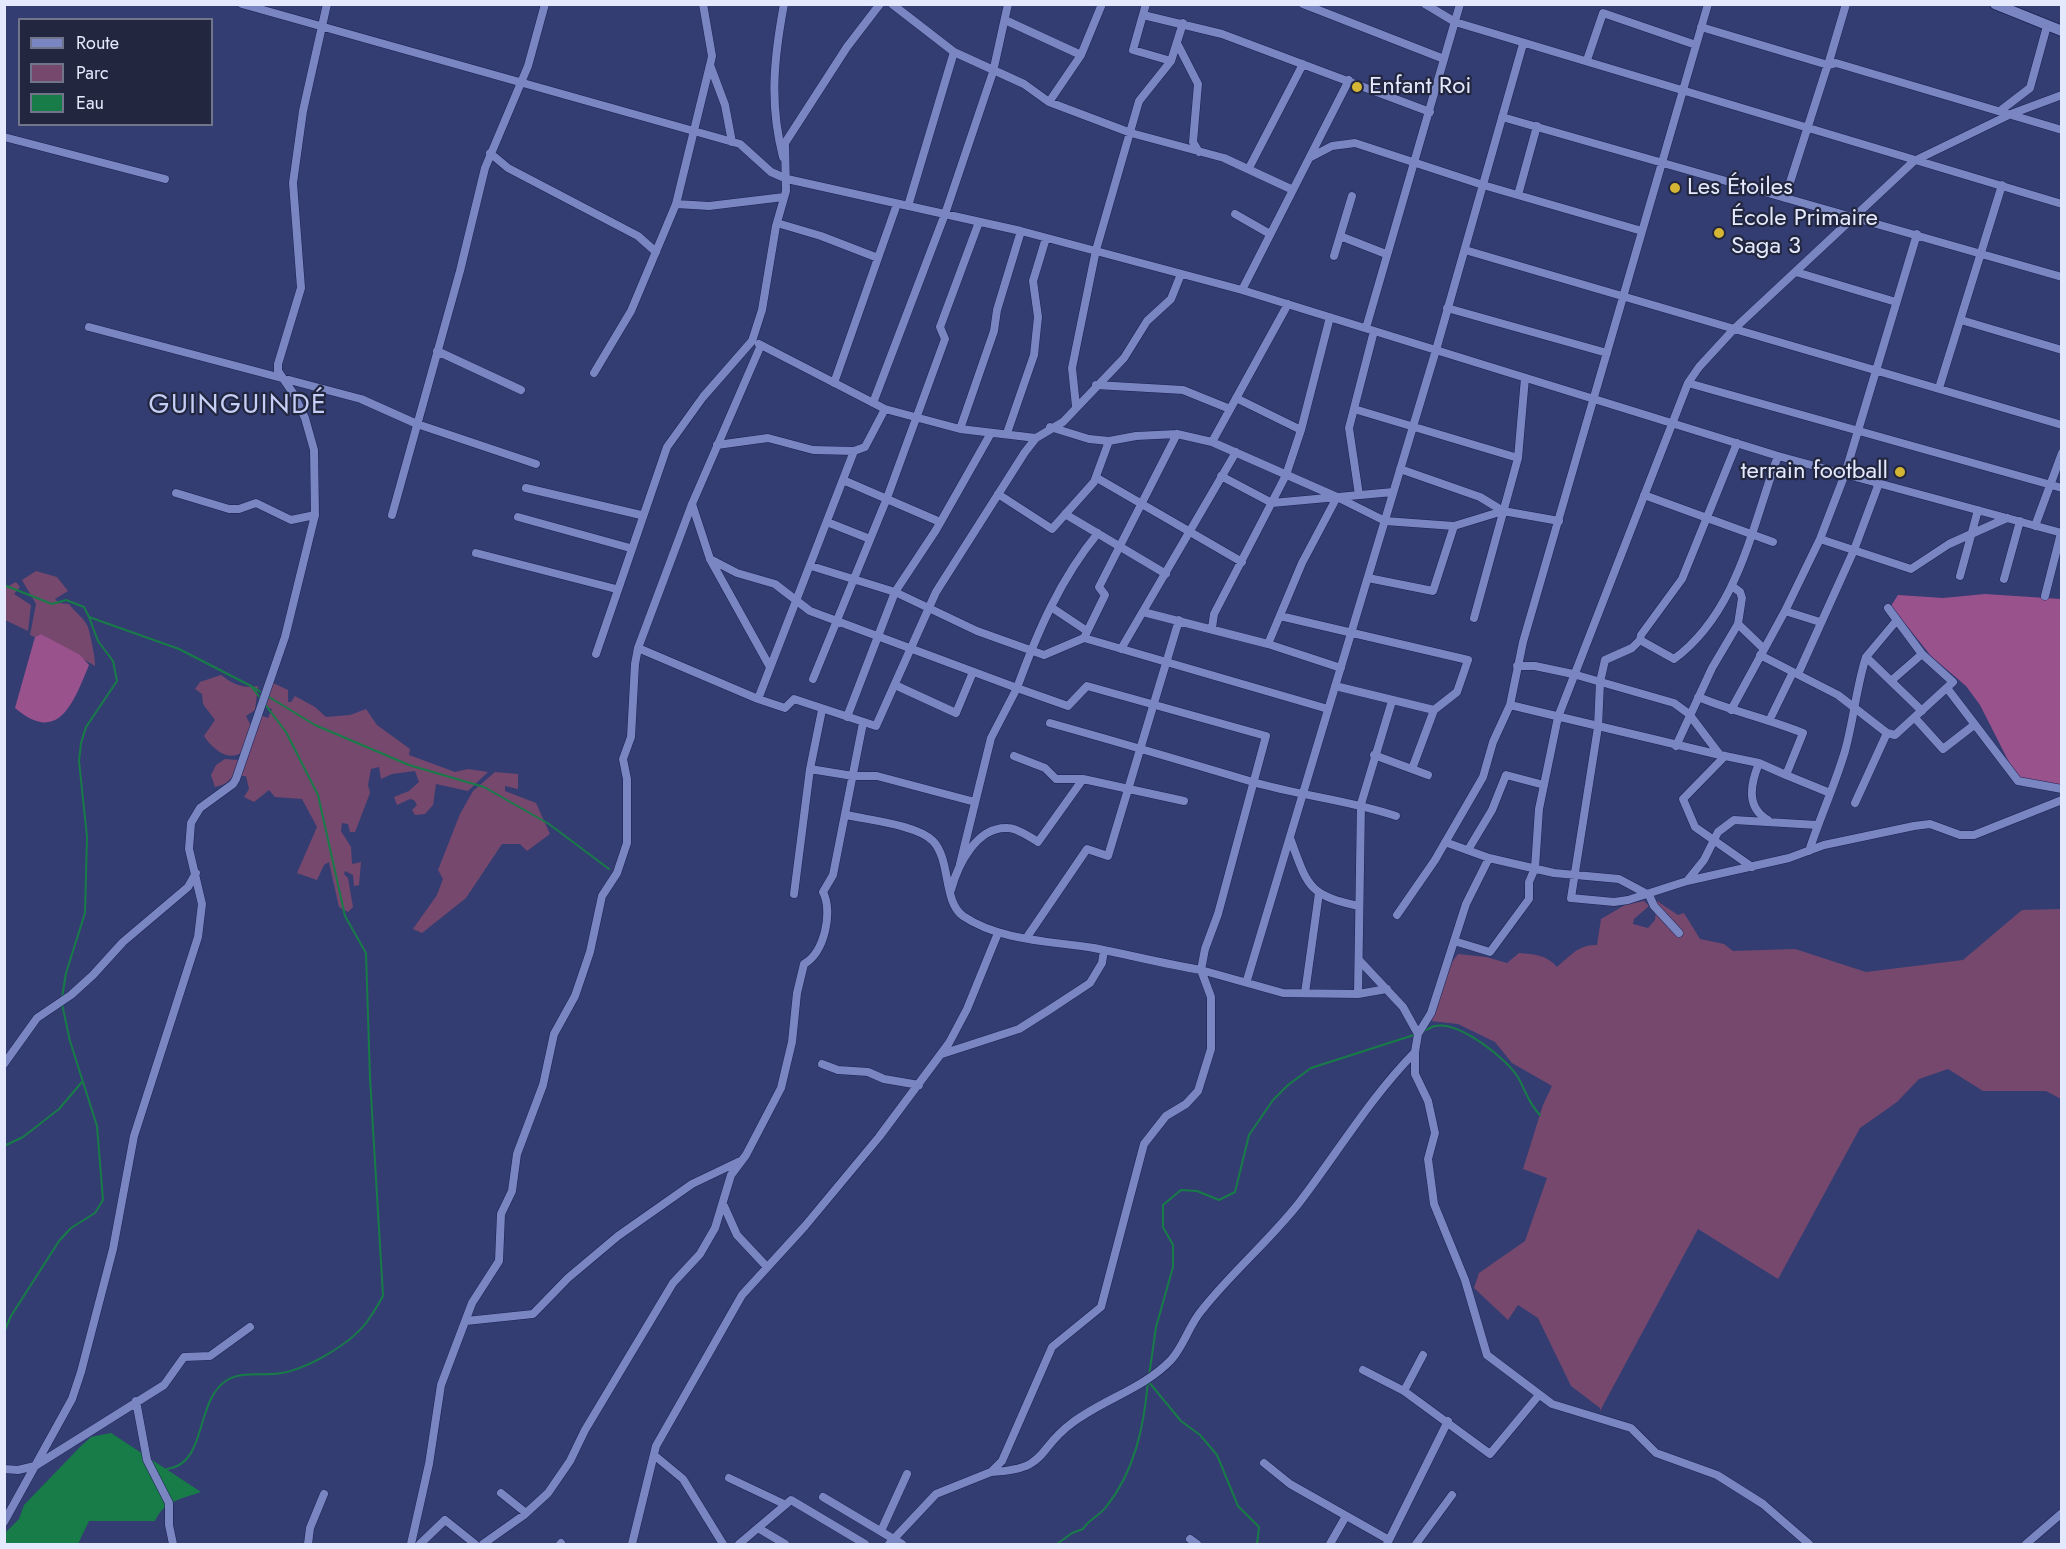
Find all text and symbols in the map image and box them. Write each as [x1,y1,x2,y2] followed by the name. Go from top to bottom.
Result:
[18,18,213,126] legend
[76,30,119,56] text: Route
[76,60,109,86] text: Parc
[1369,73,1472,101] place label: Enfant Roi
[1350,80,1364,94] marker: Enfant Roi
[76,90,104,116] text: Eau
[1687,174,1793,202] place label: Les Étoiles
[1668,181,1682,195] marker: Les Étoiles
[1731,205,1878,261] place label: École Primaire Saga 3
[1712,226,1726,240] marker: École Primaire Saga 3
[149,390,327,422] district label: GUINGUINDÉ
[1741,458,1888,486] place label: terrain football
[1893,465,1907,479] marker: terrain football

